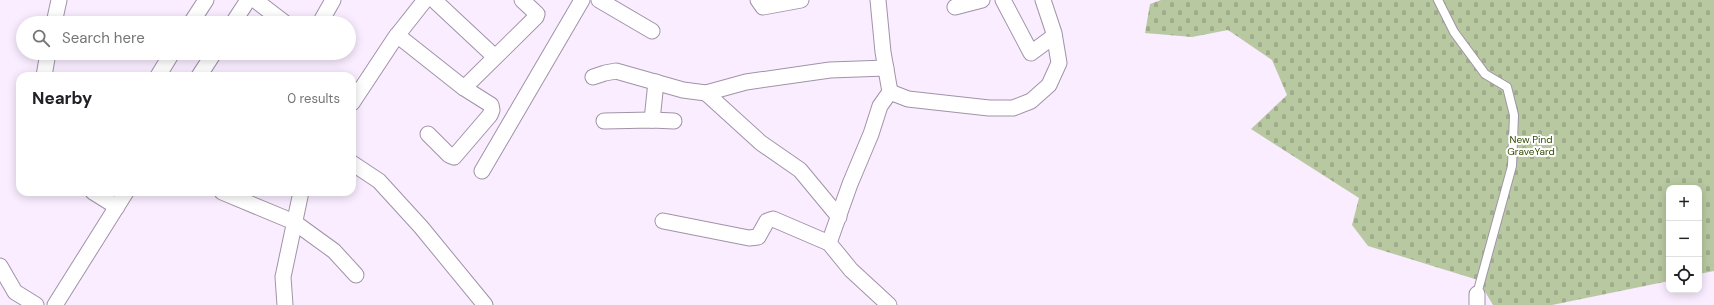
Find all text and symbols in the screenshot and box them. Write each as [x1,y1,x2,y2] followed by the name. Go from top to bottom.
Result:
[16,16,356,60] search box
[30,27,52,49] icon: search
[62,28,145,48] text: Search here
[32,87,92,109] text: Nearby
[287,90,340,107] text: 0 results
[1507,133,1555,158] park label: New Pind GraveYard
[1666,185,1702,293] map controls
[1666,185,1702,221] button: +
[1666,221,1702,257] button: −
[1666,257,1702,293] button: locate

